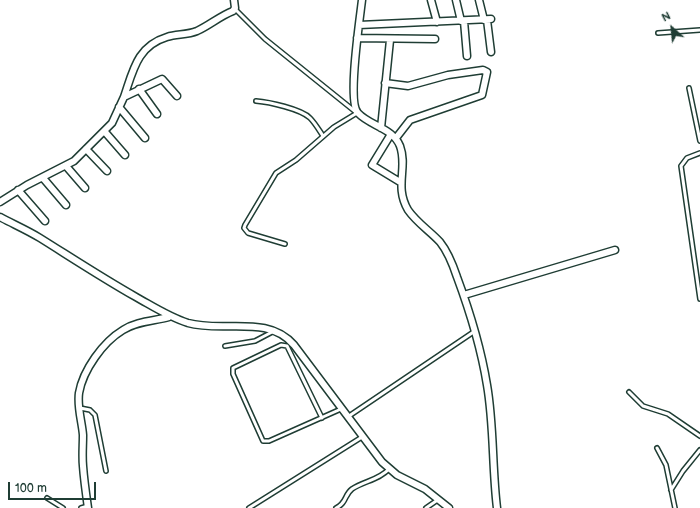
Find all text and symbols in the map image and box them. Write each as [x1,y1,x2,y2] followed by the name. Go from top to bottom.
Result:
[652,8,692,48] north arrow
[660,9,673,25] text: N
[10,474,98,500] scale bar
[15,481,47,496] text: 100 m

